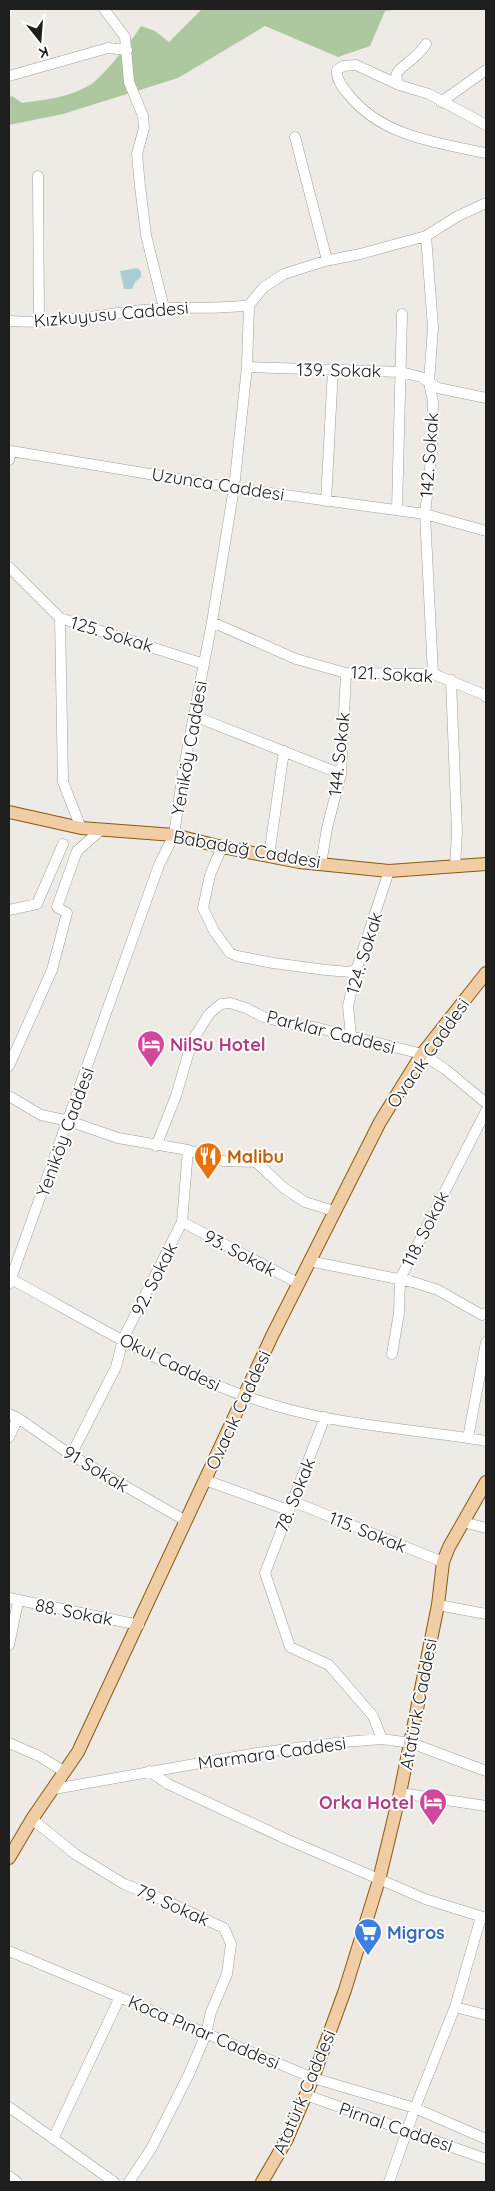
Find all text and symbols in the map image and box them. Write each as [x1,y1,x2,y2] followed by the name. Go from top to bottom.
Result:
[15,15,65,65] north arrow
[37,42,51,62] text: K
[33,296,189,332] street label: Kızkuyusu Caddesi
[296,358,382,382] street label: 139. Sokak
[415,412,443,498] street label: 142. Sokak
[150,462,286,506] street label: Uzunca Caddesi
[68,611,156,657] street label: 125. Sokak
[350,660,434,688] street label: 121. Sokak
[166,679,212,817] street label: Yeniköy Caddesi
[323,711,355,797] street label: 144. Sokak
[171,825,323,873] street label: Babadağ Caddesi
[341,909,387,997] street label: 124. Sokak
[382,994,474,1112] street label: Ovacık Caddesi
[264,1005,398,1059] street label: Parklar Caddesi
[136,1029,166,1068] hotel icon: NilSu Hotel
[170,1033,266,1056] place label: NilSu Hotel
[31,1064,99,1200] street label: Yeniköy Caddesi
[193,1141,223,1180] restaurant icon: Malibu
[227,1145,284,1168] place label: Malibu
[396,1187,454,1271] street label: 118. Sokak
[200,1224,280,1282] street label: 93. Sokak
[126,1238,182,1320] street label: 92. Sokak
[116,1328,224,1396] street label: Okul Caddesi
[200,1347,276,1473] street label: Ovacık Caddesi
[59,1440,133,1498] street label: 91 Sokak
[270,1454,320,1536] street label: 78. Sokak
[326,1506,410,1558] street label: 115. Sokak
[33,1593,115,1631] street label: 88. Sokak
[394,1636,442,1772] street label: Atatürk Caddesi
[196,1731,348,1775] street label: Marmara Caddesi
[418,1787,448,1826] hotel icon: Orka Hotel
[319,1791,414,1814] place label: Orka Hotel
[133,1879,213,1931] street label: 79. Sokak
[353,1917,383,1956] supermarket icon: Migros
[387,1921,445,1944] place label: Migros
[125,1990,283,2074] street label: Koca Pınar Caddesi
[267,2026,341,2158] street label: Atatürk Caddesi
[336,2097,456,2157] street label: Pirnal Caddesi

